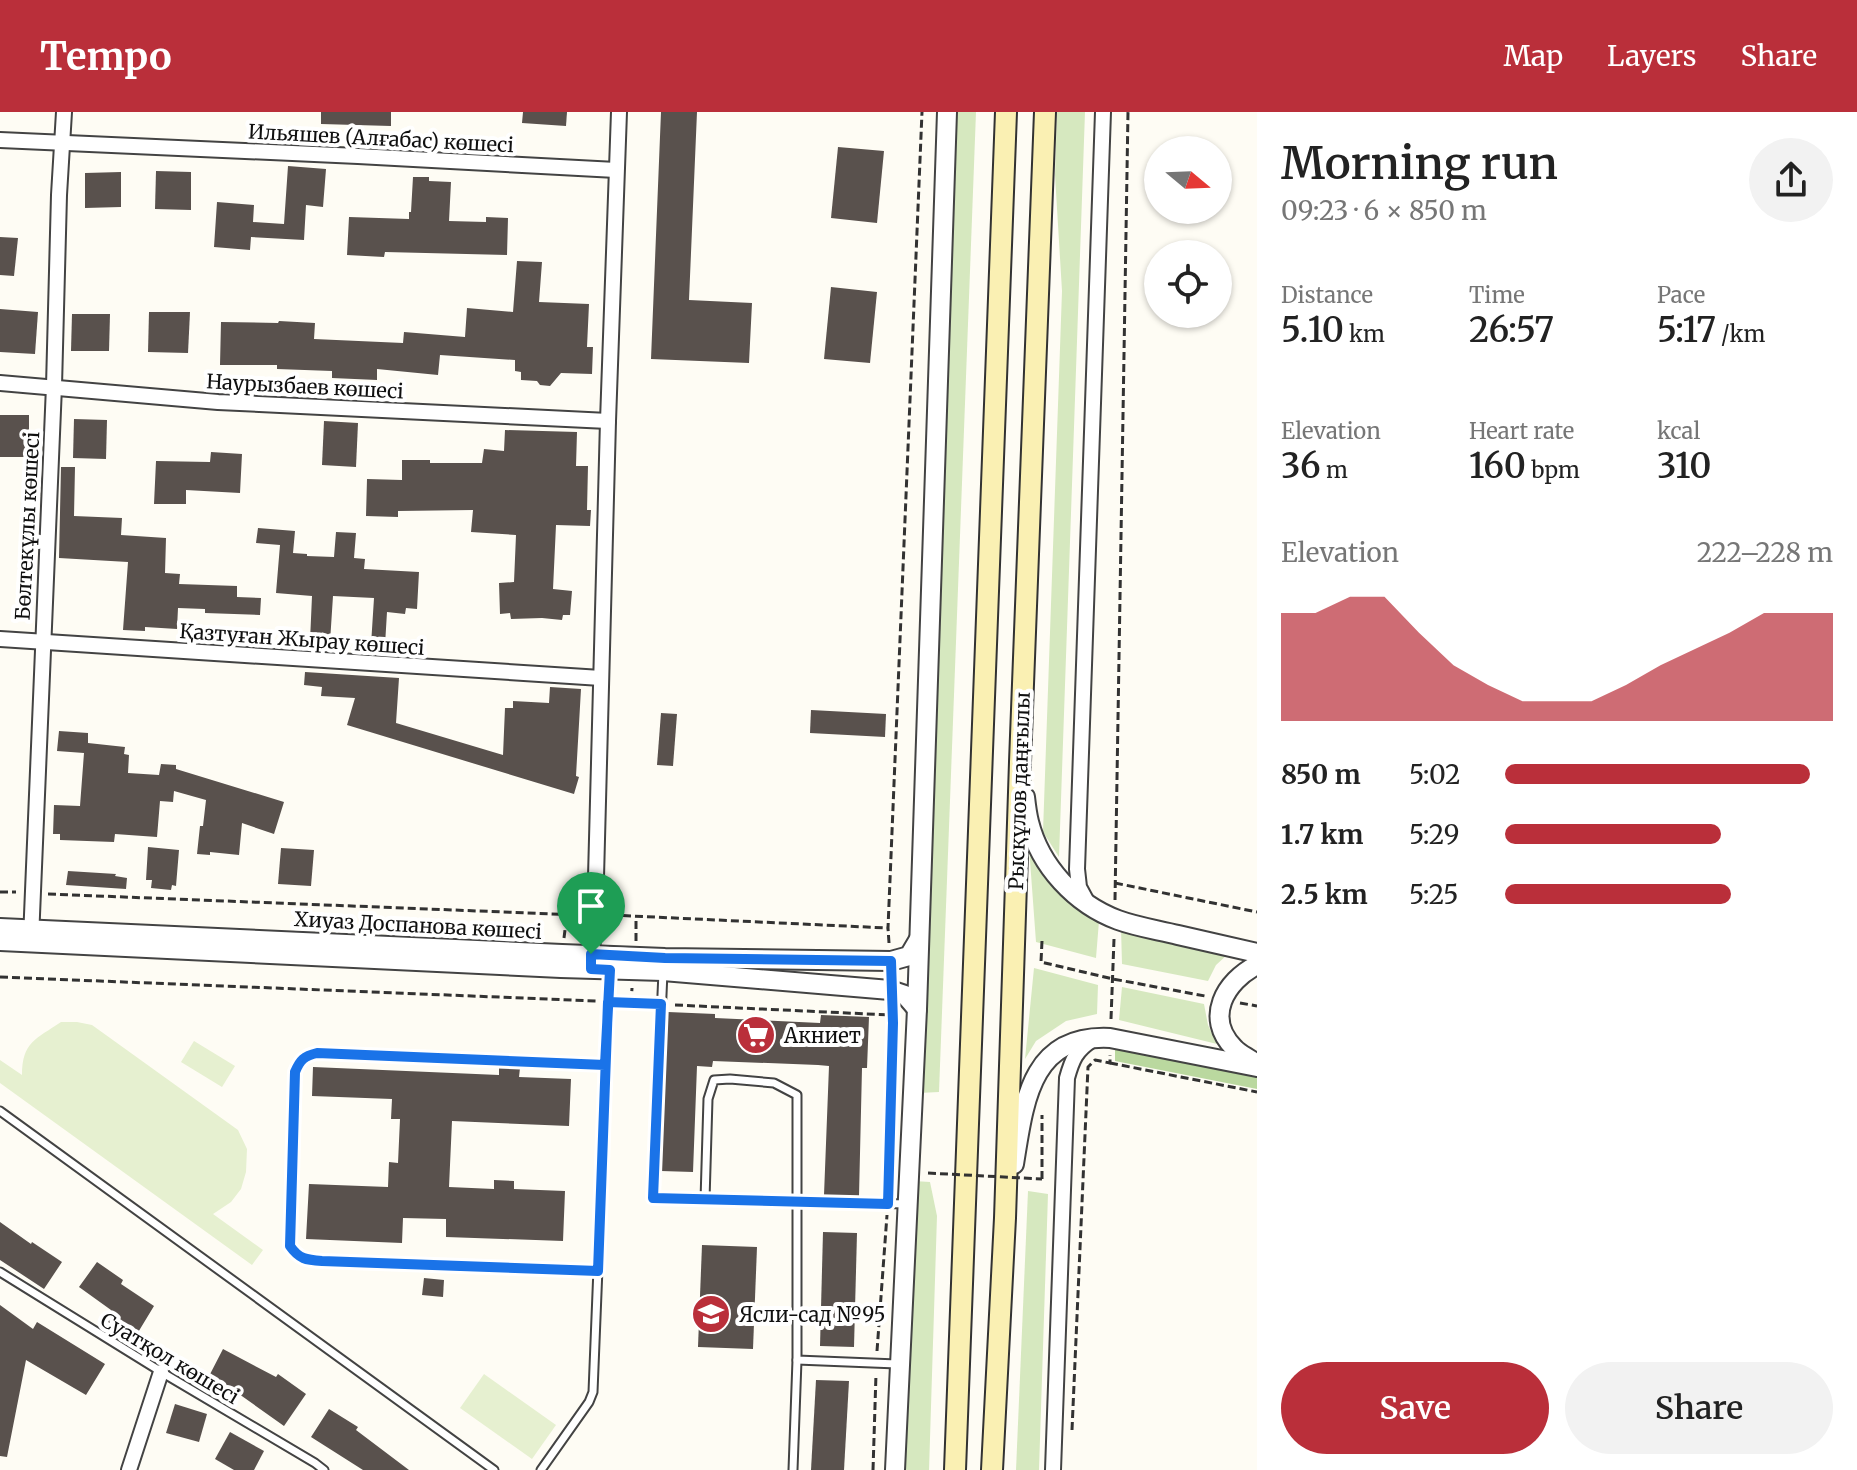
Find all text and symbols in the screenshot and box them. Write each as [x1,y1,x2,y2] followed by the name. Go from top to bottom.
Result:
[40,33,172,80] text: Tempo
[1503,38,1563,74] text: Map
[1607,38,1696,74] text: Layers
[1740,38,1817,74] text: Share
[248,119,514,157] street label: Ильяшев (Алғабас) көшесі
[1144,136,1232,224] north arrow
[1144,136,1232,328] map controls
[1281,136,1558,191] text: Morning run
[1749,138,1833,222] button: share
[1281,194,1487,227] text: 09:23 · 6 × 850 m
[1144,240,1232,328] button: locate
[1281,281,1373,309] text: Distance
[1469,281,1525,309] text: Time
[1657,281,1705,309] text: Pace
[1281,309,1344,351] text: 5.10
[1469,309,1554,351] text: 26:57
[1657,309,1716,351] text: 5:17
[1344,320,1385,348] text: km
[1716,320,1765,348] text: /km
[206,368,404,404] street label: Наурызбаев көшесі
[1281,417,1381,445] text: Elevation
[1469,417,1574,445] text: Heart rate
[1657,417,1700,445] text: kcal
[10,431,44,621] street label: Бөлтекұлы көшесі
[1281,445,1321,487] text: 36
[1469,445,1526,487] text: 160
[1657,445,1711,487] text: 310
[1321,456,1348,484] text: m
[1526,456,1580,484] text: bpm
[1281,536,1399,569] text: Elevation
[1697,536,1833,569] text: 222–228 m
[179,618,425,660] street label: Қазтуған Жырау көшесі
[1003,691,1035,891] street label: Рысқұлов даңғылы
[1281,758,1361,791] text: 850 m
[1409,758,1460,791] text: 5:02
[1281,818,1363,851] text: 1.7 km
[1409,818,1459,851] text: 5:29
[557,872,625,954] pin
[1281,878,1368,911] text: 2.5 km
[1409,878,1459,911] text: 5:25
[569,884,613,928] icon: arrive
[294,906,542,944] street label: Хиуаз Доспанова көшесі
[735,1014,777,1056] supermarket icon: Акниет
[783,1023,861,1048] place label: Акниет
[690,1293,732,1335] school or university icon: Ясли-сад №95
[739,1302,886,1327] place label: Ясли-сад №95
[96,1307,244,1409] street label: Суатқол көшесі
[1281,1362,1549,1454] button: Save
[1565,1362,1833,1454] button: Share

